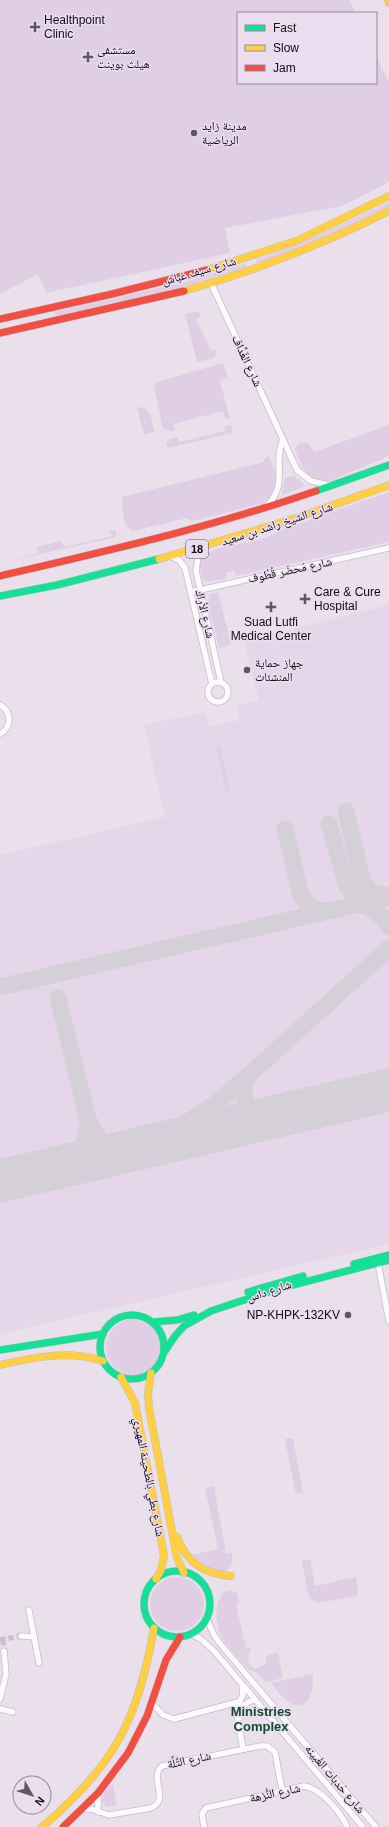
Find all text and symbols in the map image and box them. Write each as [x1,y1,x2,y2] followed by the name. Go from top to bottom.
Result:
[237,12,377,84] legend
[44,13,105,41] place label: Healthpoint Clinic
[29,21,41,33] marker: Healthpoint Clinic
[273,21,297,35] text: Fast
[273,41,299,55] text: Slow
[97,43,150,71] place label: مستشفى هيلث بوينت
[82,51,94,63] marker: مستشفى هيلث بوينت
[273,61,296,75] text: Jam
[202,119,247,147] place label: مدينة زايد الرياضية
[189,128,199,138] marker: مدينة زايد الرياضية
[160,254,238,289] street label: شارع سيف غباش
[228,333,265,390] street label: شارع الغَدَّاف
[220,499,335,550] street label: شارع الشيخ راشد بن سعيد
[186,540,208,558] road number: 18
[247,554,334,587] street label: شارع مَحضَر قُطُوف
[314,585,381,613] place label: Care & Cure Hospital
[192,588,217,640] street label: شارع الأراك
[299,593,311,605] marker: Care & Cure Hospital
[265,601,277,613] marker: Suad Lutfi Medical Center
[231,615,311,643] place label: Suad Lutfi Medical Center
[255,656,304,684] place label: جهاز حماية المنشئات
[242,665,252,675] marker: جهاز حماية المنشئات
[245,1277,293,1306] street label: شارع داس
[247,1308,340,1322] place label: NP-KHPK-132KV
[343,1310,353,1320] marker: NP-KHPK-132KV
[128,1416,167,1538] street label: شارع بطي بالطحينة المهيري
[231,1704,291,1734] district label: Ministries Complex
[301,1742,368,1817] street label: شارع حَدبات الغَبينه
[166,1747,212,1772] street label: شارع التَّلَّة
[12,1775,52,1815] north arrow
[248,1781,302,1806] street label: شارع النُّزهة
[33,1794,47,1808] text: N

